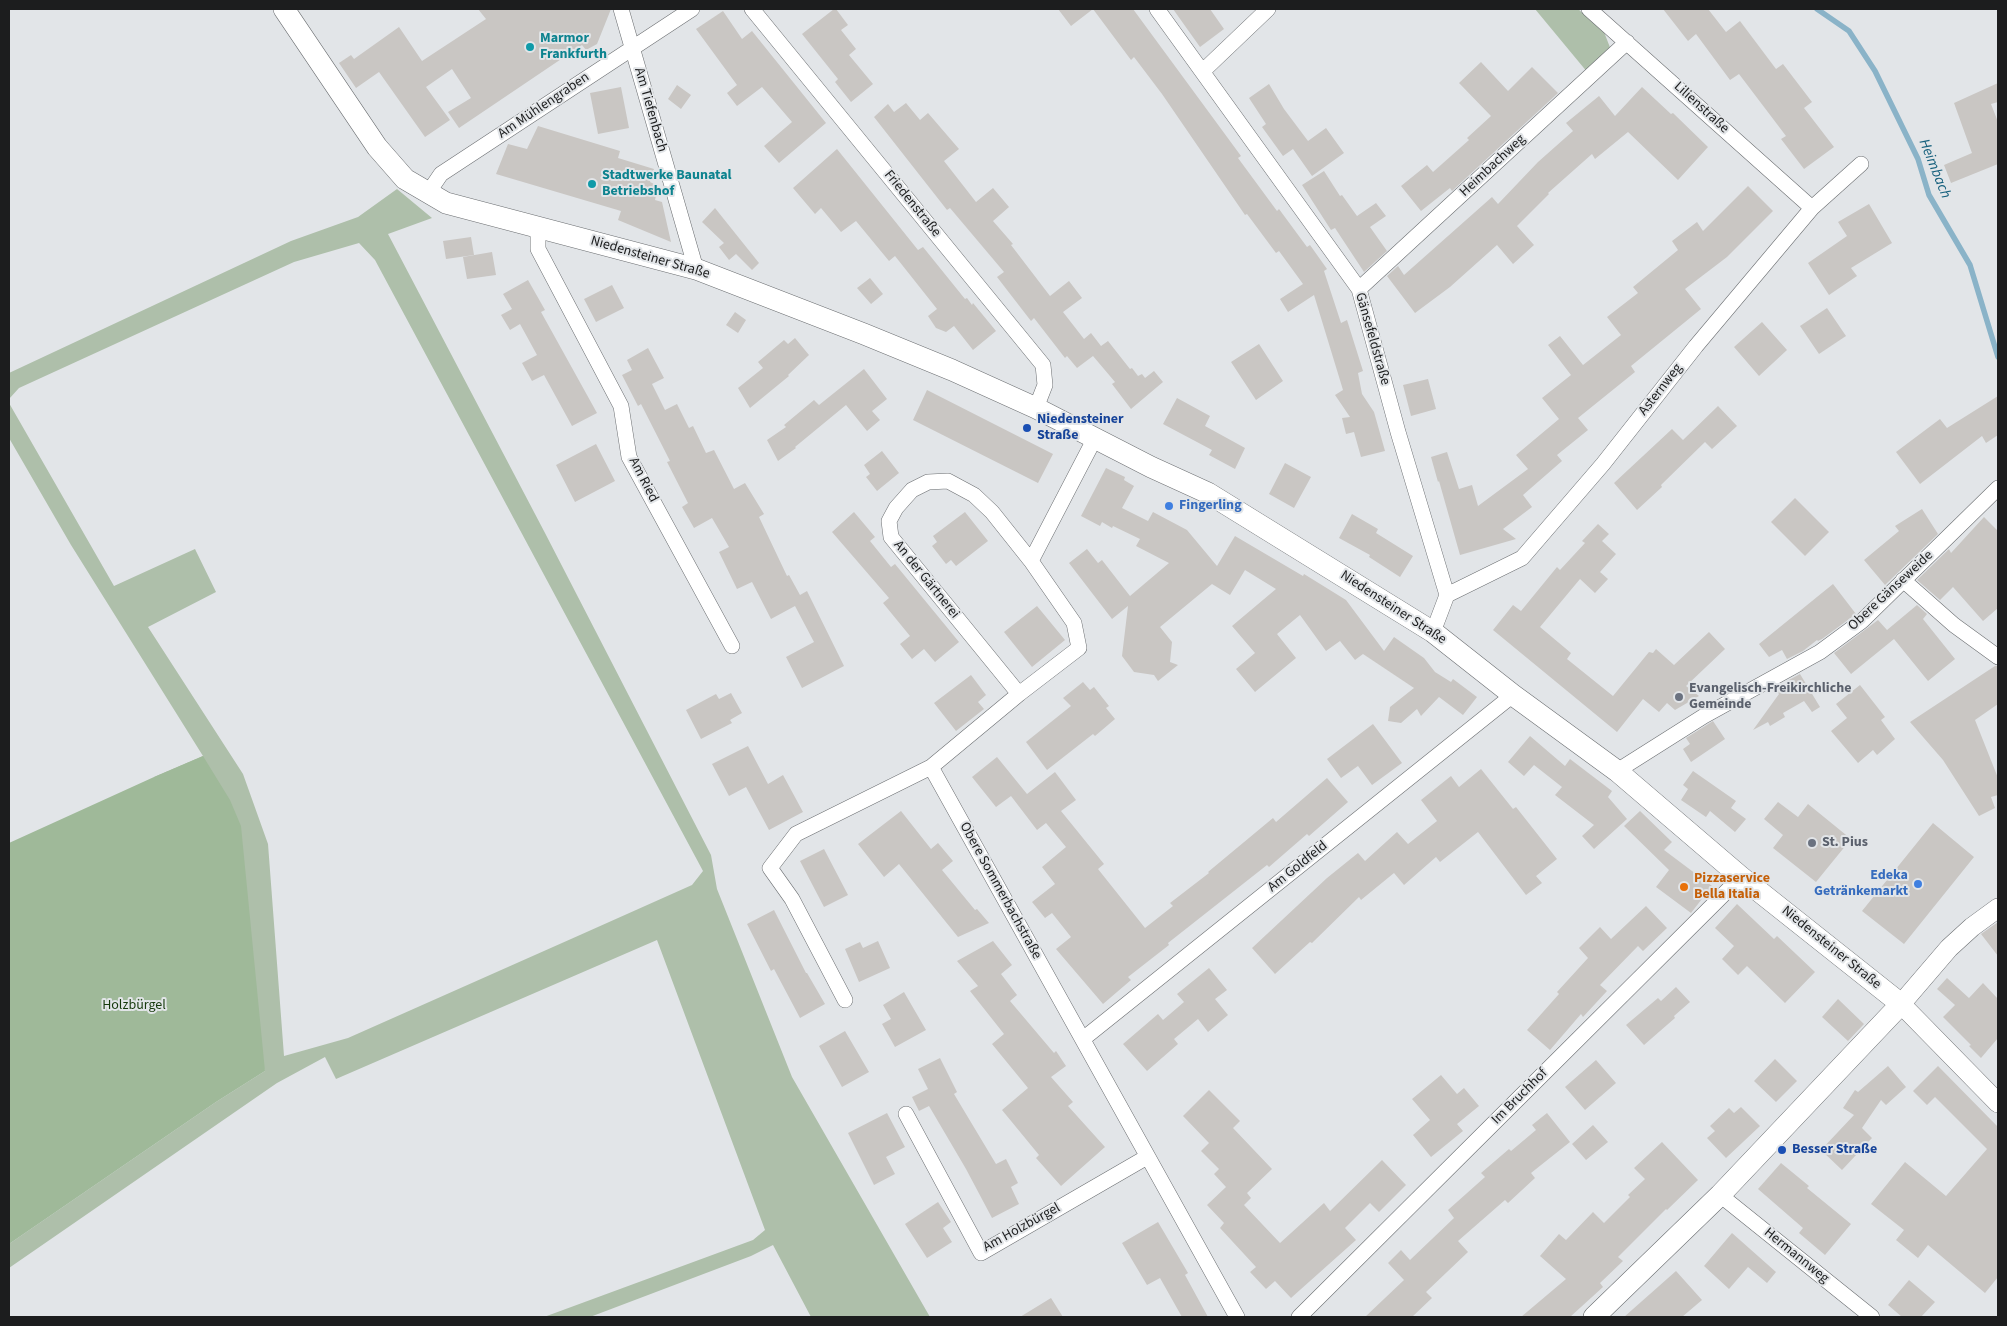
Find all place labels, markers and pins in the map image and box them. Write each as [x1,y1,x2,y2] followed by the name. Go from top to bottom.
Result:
[540,31,607,64] place label: Marmor Frankfurth
[524,41,536,53] marker: Marmor Frankfurth
[602,168,732,200] place label: Stadtwerke Baunatal Betriebshof
[586,178,598,190] marker: Stadtwerke Baunatal Betriebshof
[1037,412,1124,444] place label: Niedensteiner Straße
[1021,422,1033,434] marker: Niedensteiner Straße
[1179,498,1242,514] place label: Fingerling
[1163,500,1175,512] marker: Fingerling
[1689,681,1851,714] place label: Evangelisch-Freikirchliche Gemeinde
[1673,691,1685,703] marker: Evangelisch-Freikirchliche Gemeinde
[1822,835,1868,851] place label: St. Pius
[1806,837,1818,849] marker: St. Pius
[1814,868,1908,900] place label: Edeka Getränkemarkt
[1694,871,1770,904] place label: Pizzaservice Bella Italia
[1912,878,1924,890] marker: Edeka Getränkemarkt
[1678,881,1690,893] marker: Pizzaservice Bella Italia
[1792,1142,1877,1158] place label: Besser Straße
[1776,1144,1788,1156] marker: Besser Straße

